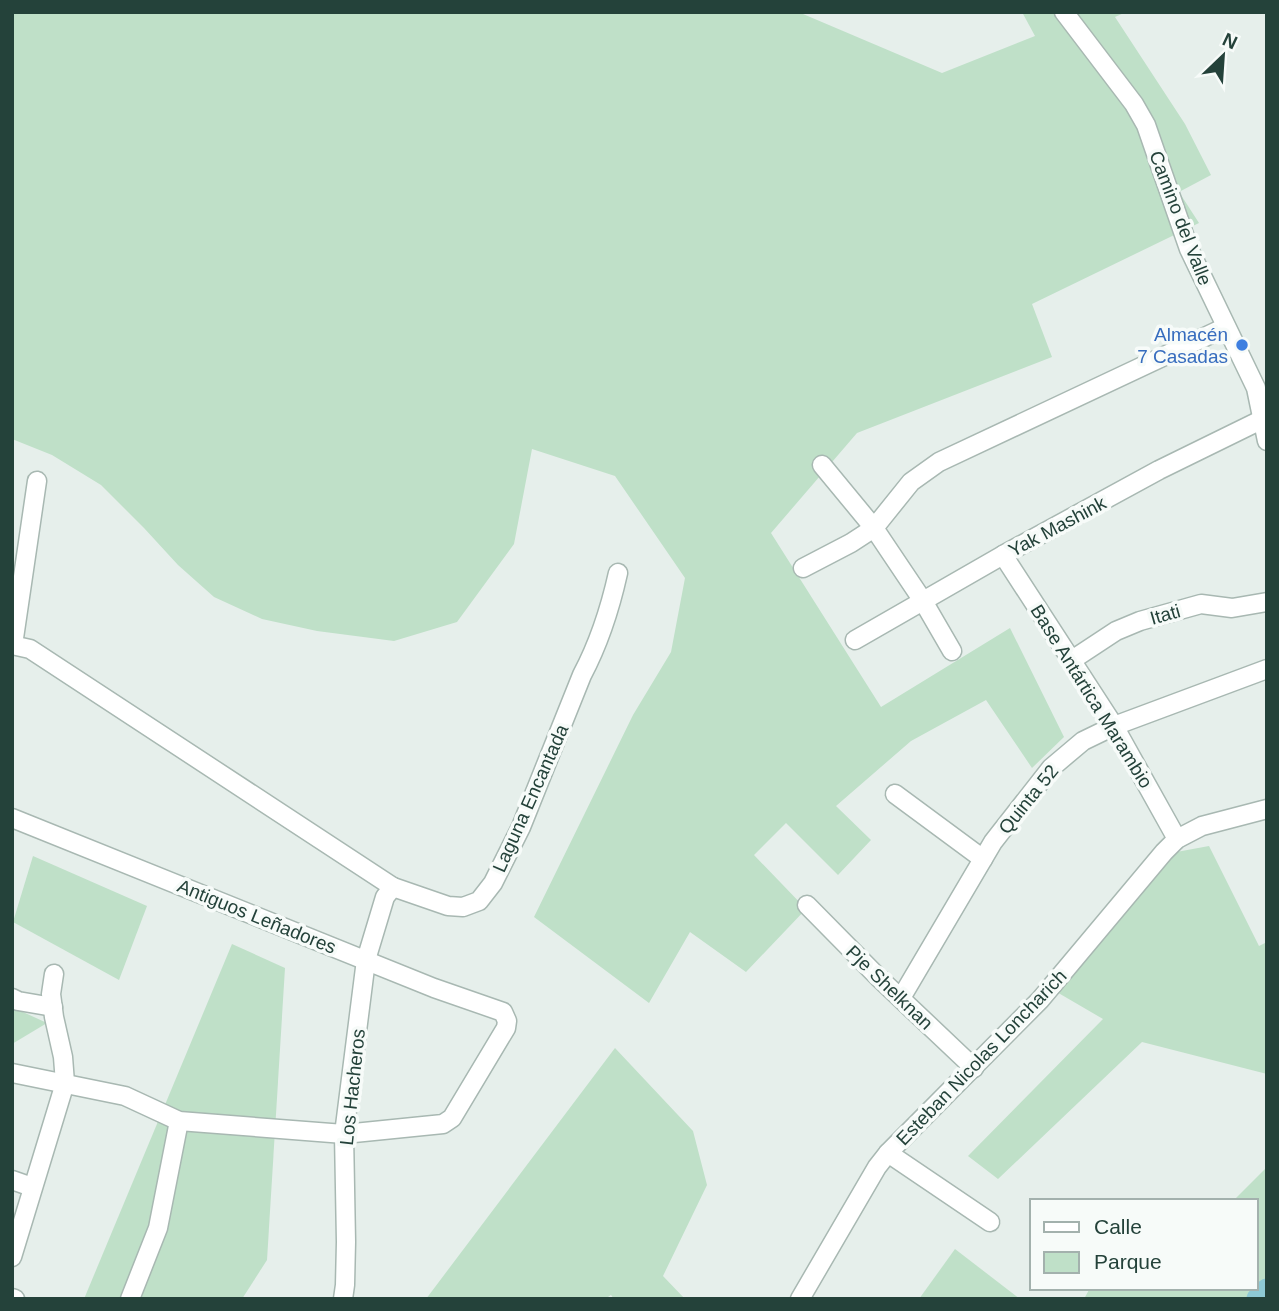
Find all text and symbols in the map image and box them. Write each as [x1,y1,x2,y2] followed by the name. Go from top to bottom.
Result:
[1188,21,1258,91] north arrow
[1219,29,1241,53] text: N
[1145,148,1216,288] street label: Camino del Valle
[1137,324,1228,367] place label: Almacén 7 Casadas
[1234,337,1250,353] marker: Almacén 7 Casadas
[1005,492,1110,561] street label: Yak Mashink
[1148,600,1183,629] street label: Itati
[1026,601,1157,792] street label: Base Antártica Marambio
[488,721,573,875] street label: Laguna Encantada
[994,761,1062,838] street label: Quinta 52
[175,875,339,958] street label: Antiguos Leñadores
[842,941,937,1034] street label: Pje Shelknan
[892,965,1071,1149] street label: Esteban Nicolas Loncharich
[336,1028,369,1146] street label: Los Hacheros
[1030,1199,1258,1290] legend
[1094,1215,1142,1238] text: Calle
[1094,1250,1162,1273] text: Parque

